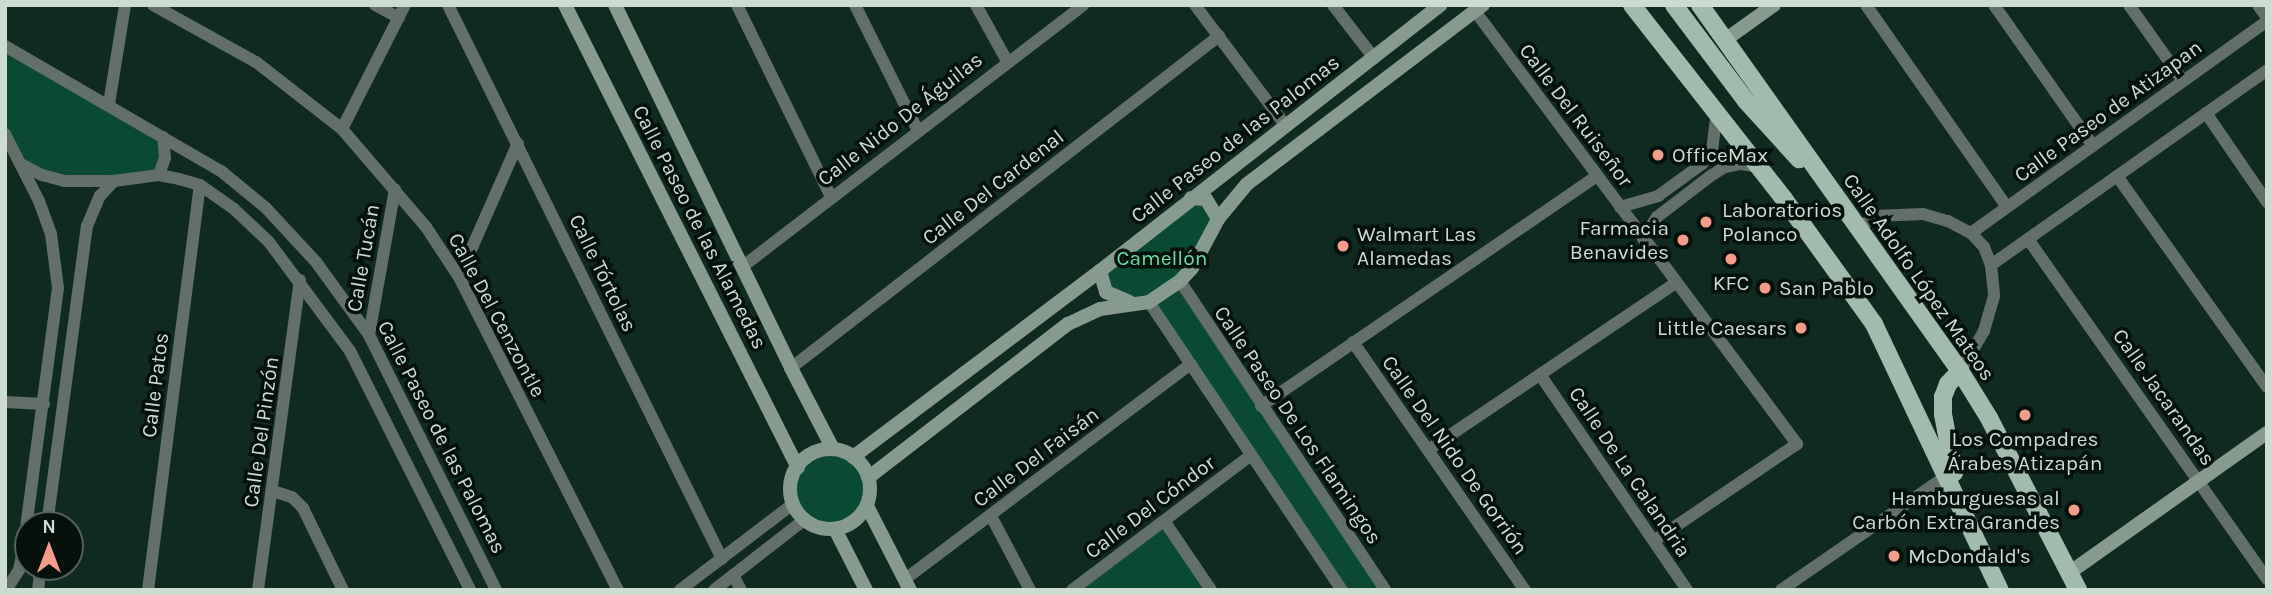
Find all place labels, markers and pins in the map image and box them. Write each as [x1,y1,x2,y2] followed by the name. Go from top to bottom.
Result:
[1672,142,1768,168] place label: OfficeMax
[1650,147,1666,163] marker: OfficeMax
[1722,197,1842,247] place label: Laboratorios Polanco
[1696,212,1716,232] marker: Laboratorios Polanco
[1570,215,1669,265] place label: Farmacia Benavides
[1357,221,1477,271] place label: Walmart Las Alamedas
[1675,232,1691,248] marker: Farmacia Benavides
[1335,238,1351,254] marker: Walmart Las Alamedas
[1723,251,1739,267] marker: KFC
[1713,270,1749,296] place label: KFC
[1779,275,1874,301] place label: San Pablo
[1757,280,1773,296] marker: San Pablo
[1657,315,1787,341] place label: Little Caesars
[1793,320,1809,336] marker: Little Caesars
[2017,407,2033,423] marker: Los Compadres Árabes Atizapán
[1948,426,2102,476] place label: Los Compadres Árabes Atizapán
[1852,485,2060,535] place label: Hamburguesas al Carbón Extra Grandes
[2066,502,2082,518] marker: Hamburguesas al Carbón Extra Grandes
[1908,543,2031,569] place label: McDondald's
[1886,548,1902,564] marker: McDondald's

